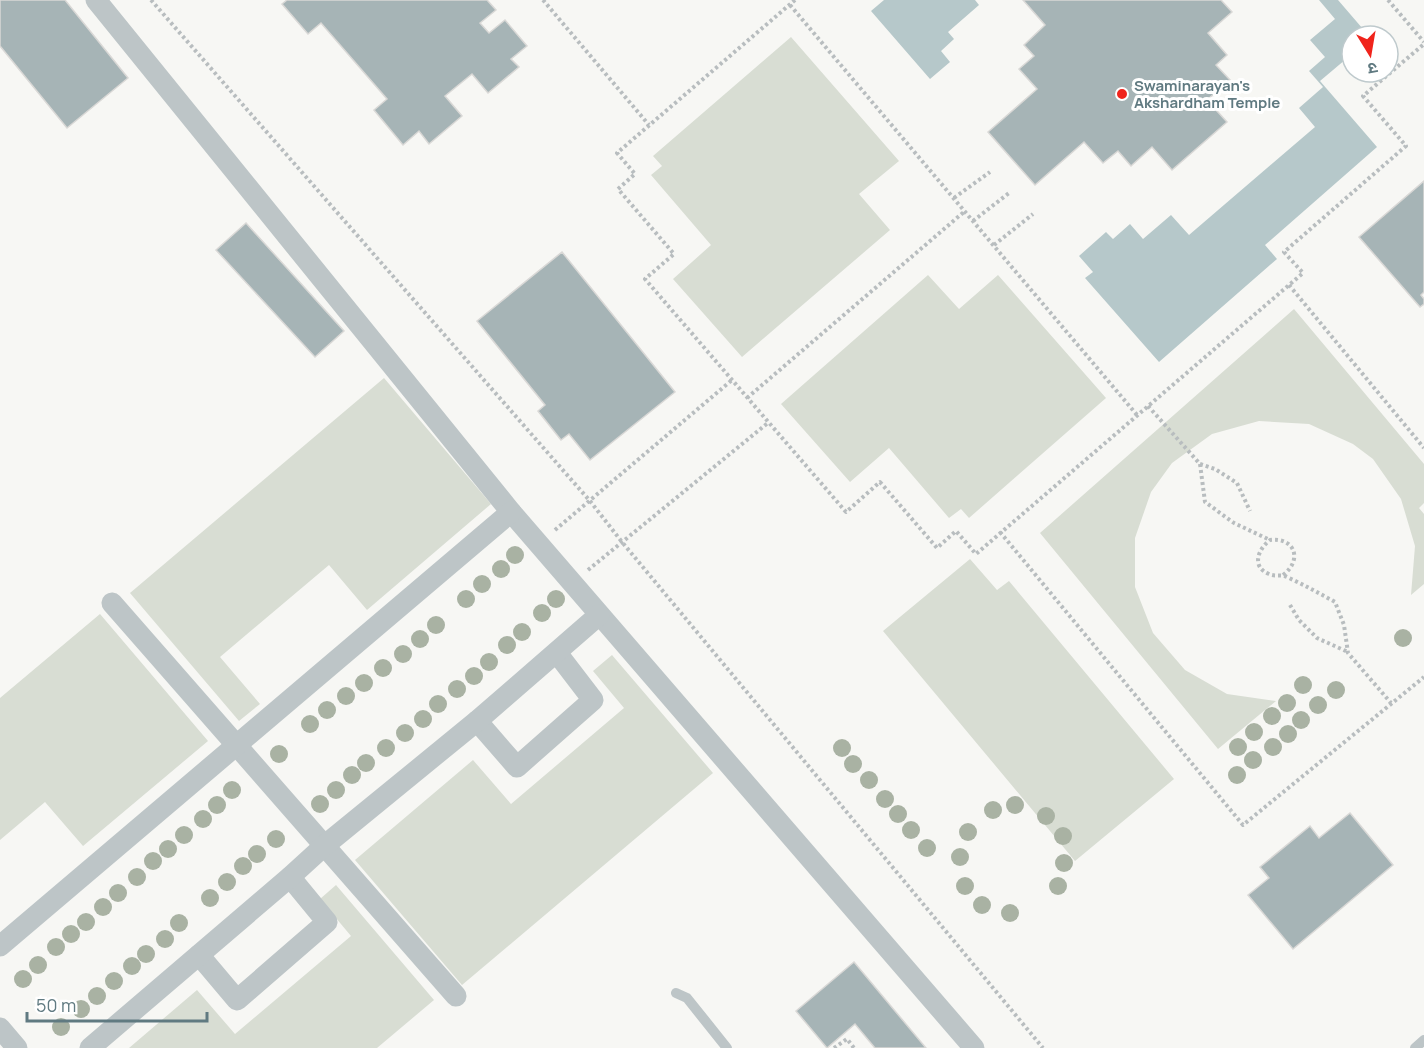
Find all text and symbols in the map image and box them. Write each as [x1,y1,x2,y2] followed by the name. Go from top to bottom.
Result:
[1340,24,1400,84] north arrow
[1366,57,1380,81] text: उ
[1134,75,1280,113] place label: Swaminarayan's Akshardham Temple
[1115,87,1129,101] marker: Swaminarayan's Akshardham Temple
[27,985,207,1023] scale bar
[36,993,76,1017] text: 50 m

